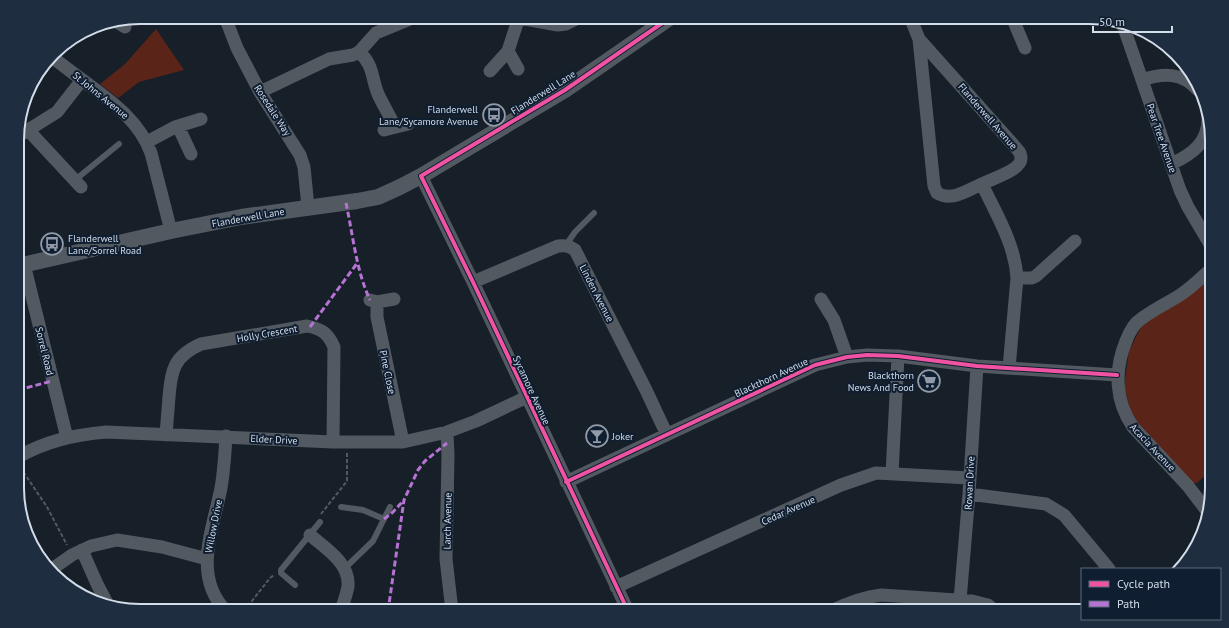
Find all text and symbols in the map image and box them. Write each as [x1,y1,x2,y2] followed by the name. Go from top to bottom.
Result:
[1093,8,1172,34] scale bar
[1099,14,1125,29] text: 50 m
[509,67,578,117] street label: Flanderwell Lane
[70,69,131,122] street label: St Johns Avenue
[955,80,1020,152] street label: Flanderwell Avenue
[251,82,294,139] street label: Rosedale Way
[481,102,507,128] bus stop icon: Flanderwell Lane/Sycamore Avenue
[1144,102,1179,175] street label: Pear Tree Avenue
[379,103,478,128] place label: Flanderwell Lane/Sycamore Avenue
[211,205,286,230] street label: Flanderwell Lane
[39,231,65,257] bus stop icon: Flanderwell Lane/Sorrel Road
[68,232,141,257] place label: Flanderwell Lane/Sorrel Road
[576,262,617,324] street label: Linden Avenue
[236,322,299,345] street label: Holly Crescent
[32,326,57,377] street label: Sorrel Road
[376,349,399,395] street label: Pine Close
[510,354,553,427] street label: Sycamore Avenue
[732,355,810,400] street label: Blackthorn Avenue
[916,368,942,394] supermarket icon: Blackthorn News And Food
[848,369,914,394] place label: Blackthorn News And Food
[1127,421,1178,474] street label: Acacia Avenue
[584,423,610,449] bar icon: Joker
[611,430,634,443] place label: Joker
[250,432,298,447] street label: Elder Drive
[962,456,977,510] street label: Rowan Drive
[441,492,454,550] street label: Larch Avenue
[759,493,817,528] street label: Cedar Avenue
[202,498,225,554] street label: Willow Drive
[1081,568,1221,620] legend
[1117,576,1170,591] text: Cycle path
[1117,596,1140,611] text: Path

